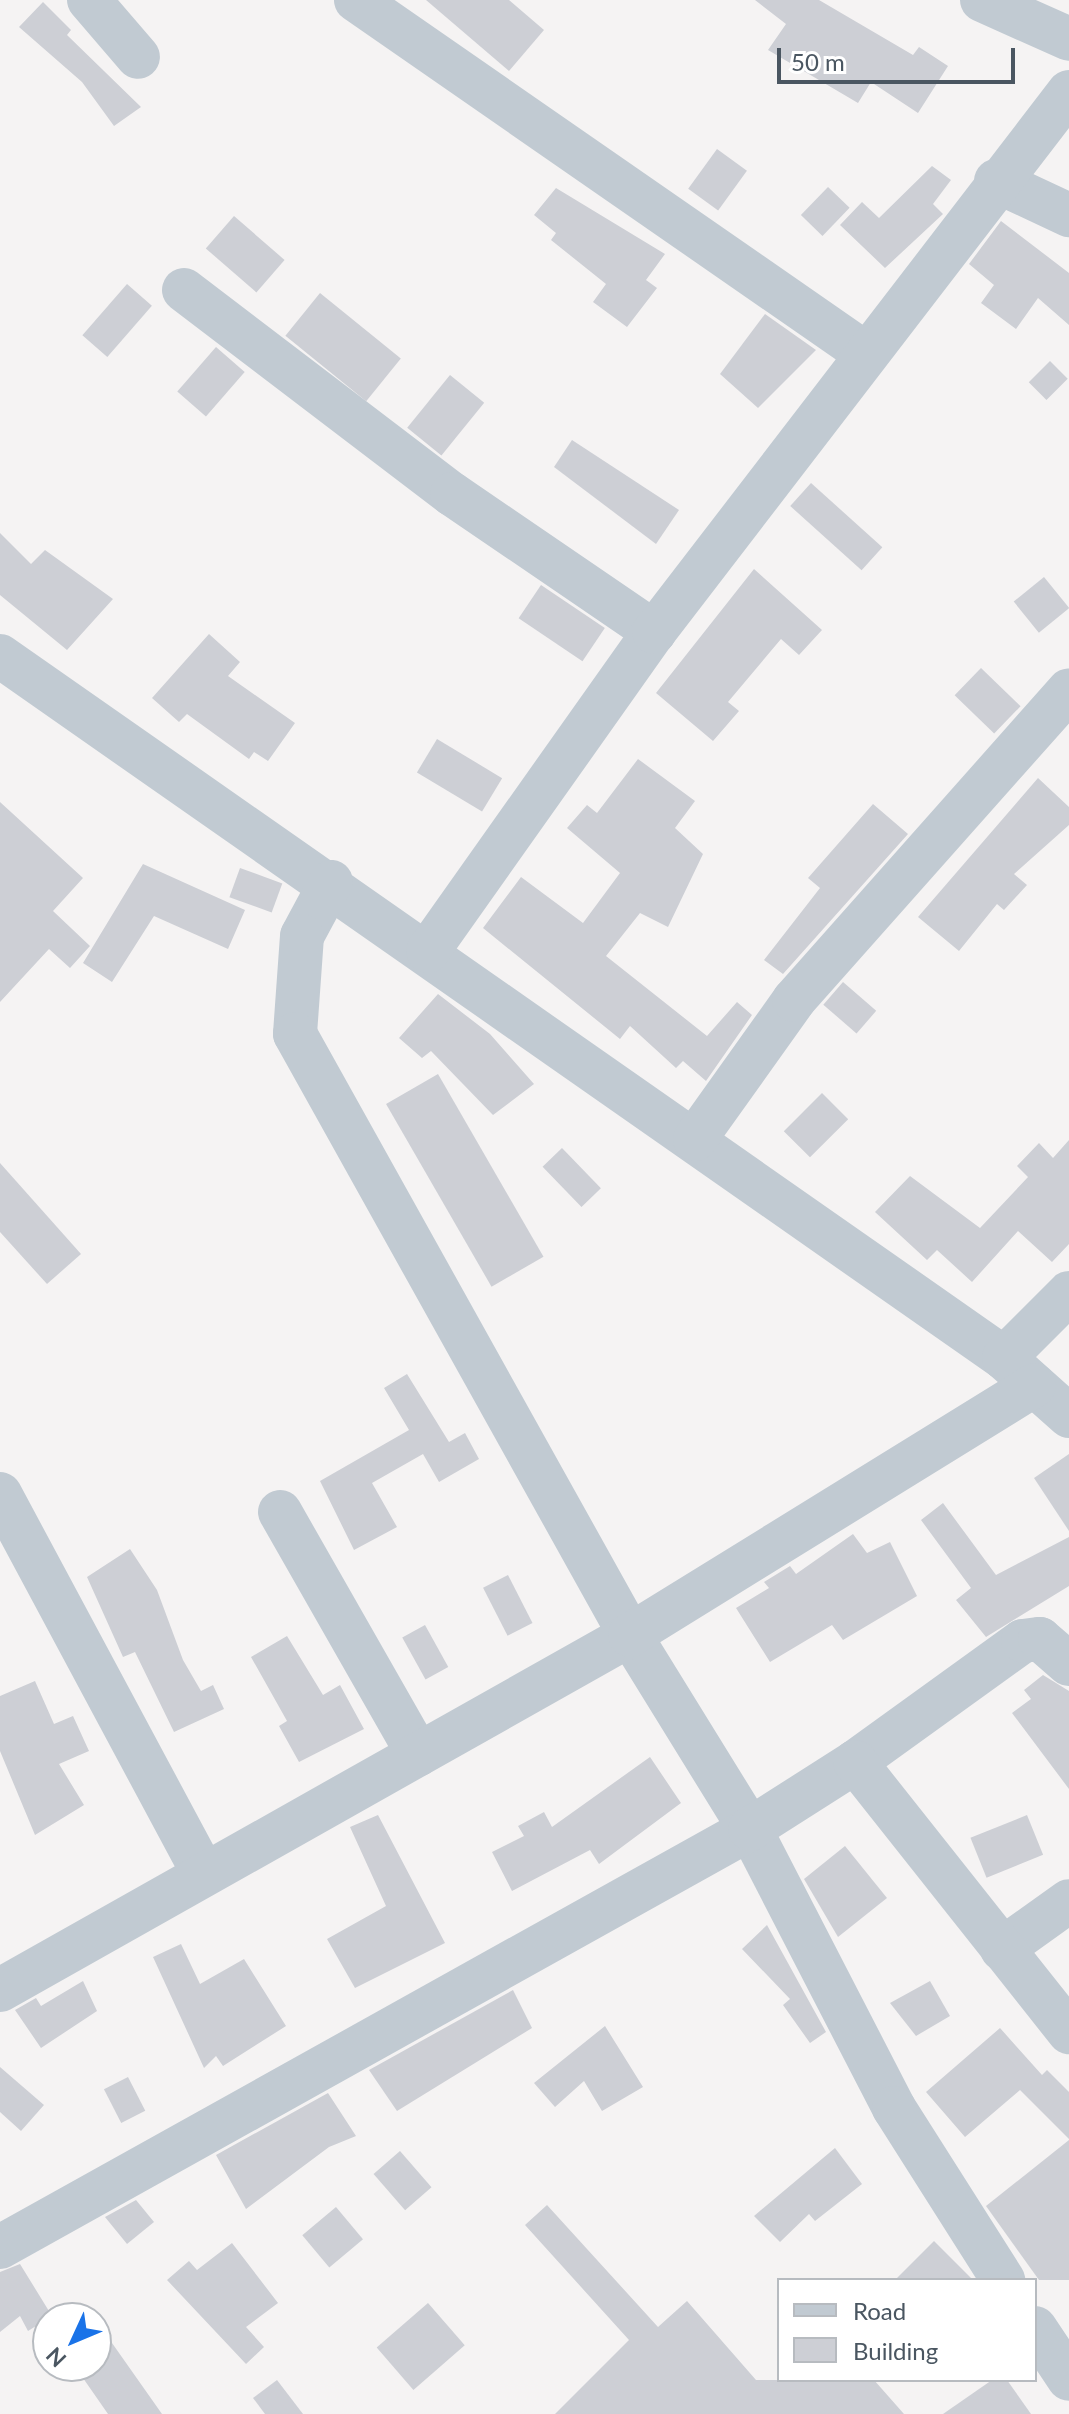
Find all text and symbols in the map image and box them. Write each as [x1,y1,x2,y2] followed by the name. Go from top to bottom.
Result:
[781,32,1019,82] scale bar
[791,47,845,76] text: 50 m
[777,2278,1037,2382] legend
[853,2296,906,2325] text: Road
[32,2302,112,2382] north arrow
[853,2336,938,2365] text: Building
[40,2342,71,2373] text: N

